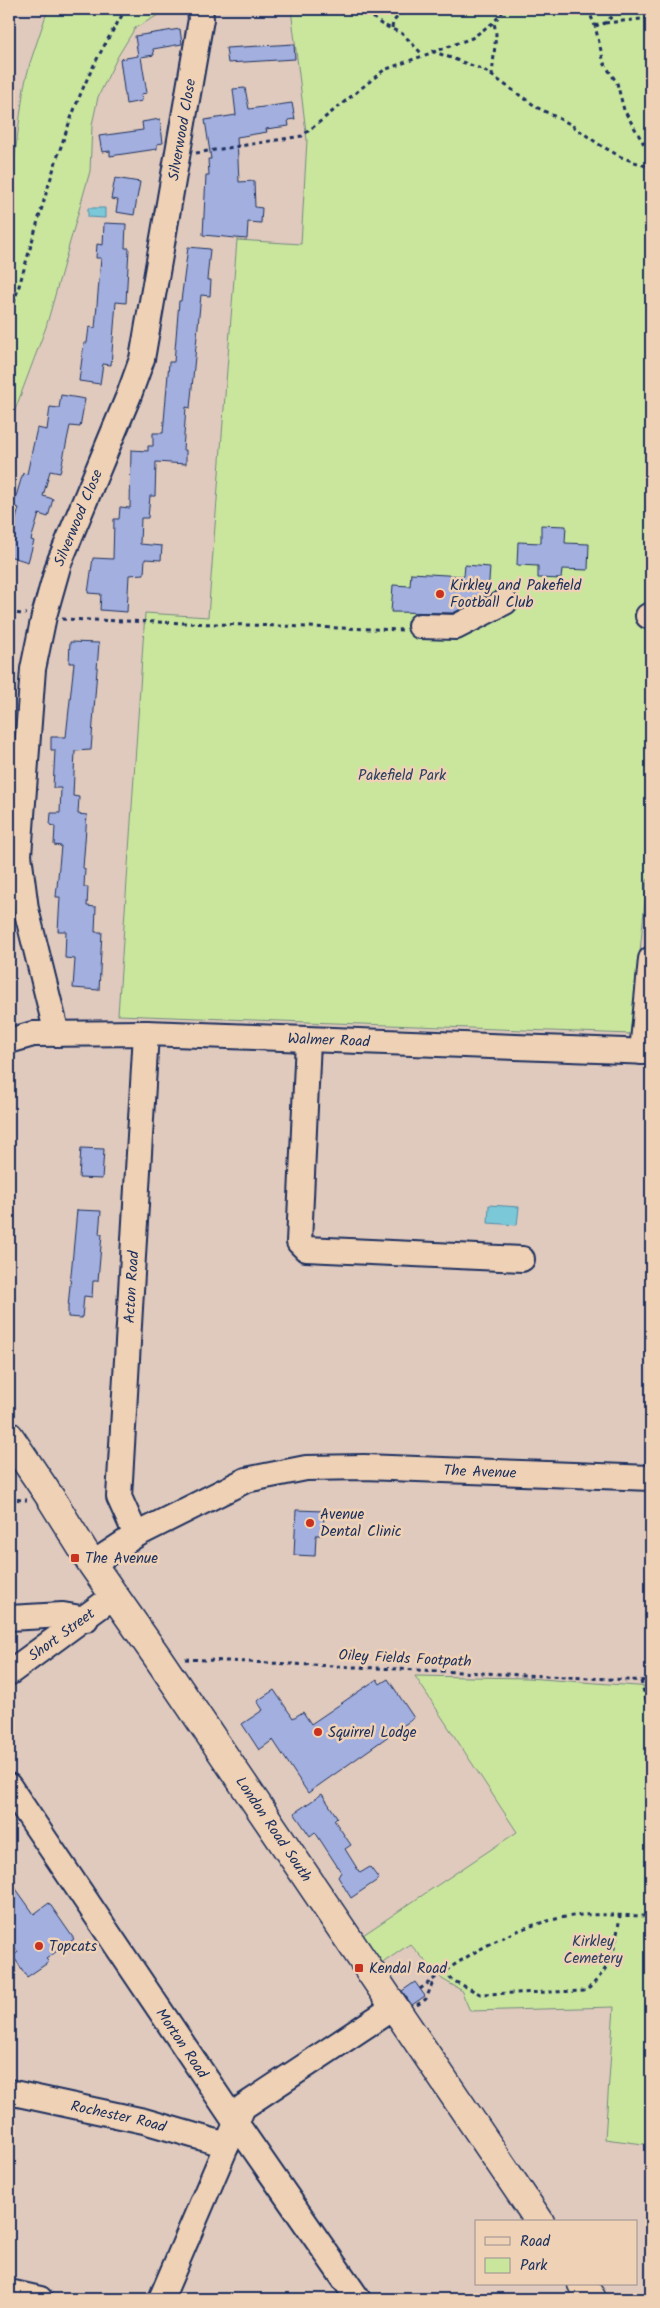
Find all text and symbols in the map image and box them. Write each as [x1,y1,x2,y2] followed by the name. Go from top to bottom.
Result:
[162,77,203,183] street label: Silverwood Close
[48,466,110,570] street label: Silverwood Close
[450,574,582,615] place label: Kirkley and Pakefield Football Club
[434,588,446,600] marker: Kirkley and Pakefield Football Club
[358,764,447,788] park label: Pakefield Park
[287,1027,371,1054] street label: Walmer Road
[118,1250,146,1324] street label: Acton Road
[443,1459,517,1486] street label: The Avenue
[320,1503,402,1544] place label: Avenue Dental Clinic
[304,1517,316,1529] marker: Avenue Dental Clinic
[85,1547,158,1571] place label: The Avenue
[69,1552,81,1564] marker: The Avenue
[24,1603,101,1668] street label: Short Street
[338,1644,472,1674] street label: Oiley Fields Footpath
[328,1721,417,1745] place label: Squirrel Lodge
[312,1726,324,1738] marker: Squirrel Lodge
[229,1772,318,1887] street label: London Road South
[564,1930,623,1971] park label: Kirkley Cemetery
[49,1935,98,1959] place label: Topcats
[33,1940,45,1952] marker: Topcats
[369,1957,447,1981] place label: Kendal Road
[353,1962,365,1974] marker: Kendal Road
[149,2004,214,2084] street label: Morton Road
[68,2095,169,2140] street label: Rochester Road
[475,2220,638,2286] legend
[520,2230,551,2254] text: Road
[520,2254,548,2278] text: Park

